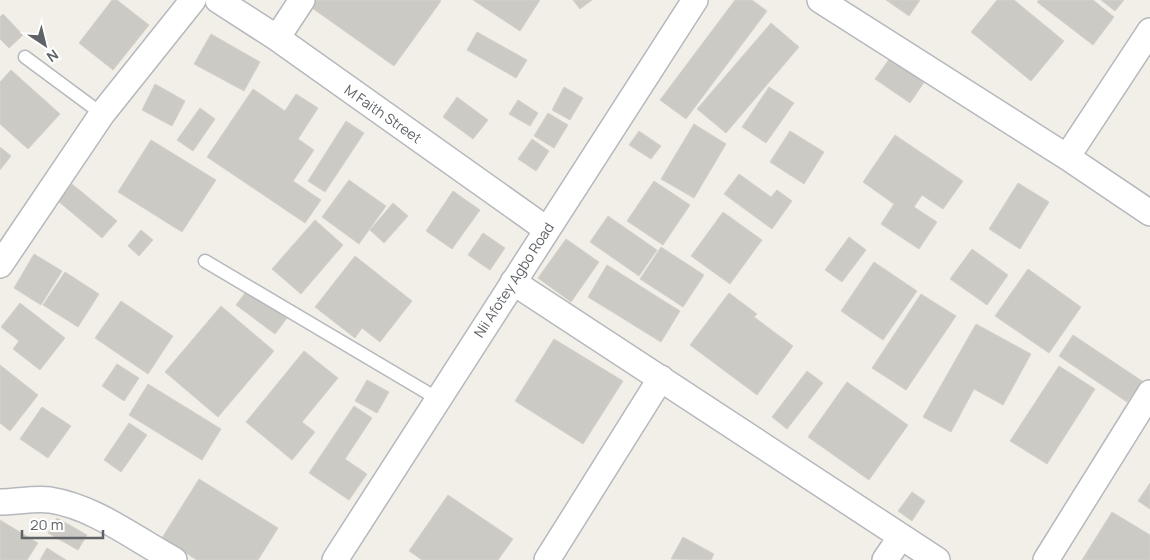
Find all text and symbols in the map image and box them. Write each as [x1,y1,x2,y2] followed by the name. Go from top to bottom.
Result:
[20,20,70,70] north arrow
[43,45,62,67] text: N
[341,80,426,147] street label: M Faith Street
[469,219,558,341] street label: Nii Afotey Agbo Road
[22,508,104,540] scale bar
[30,514,63,535] text: 20 m

